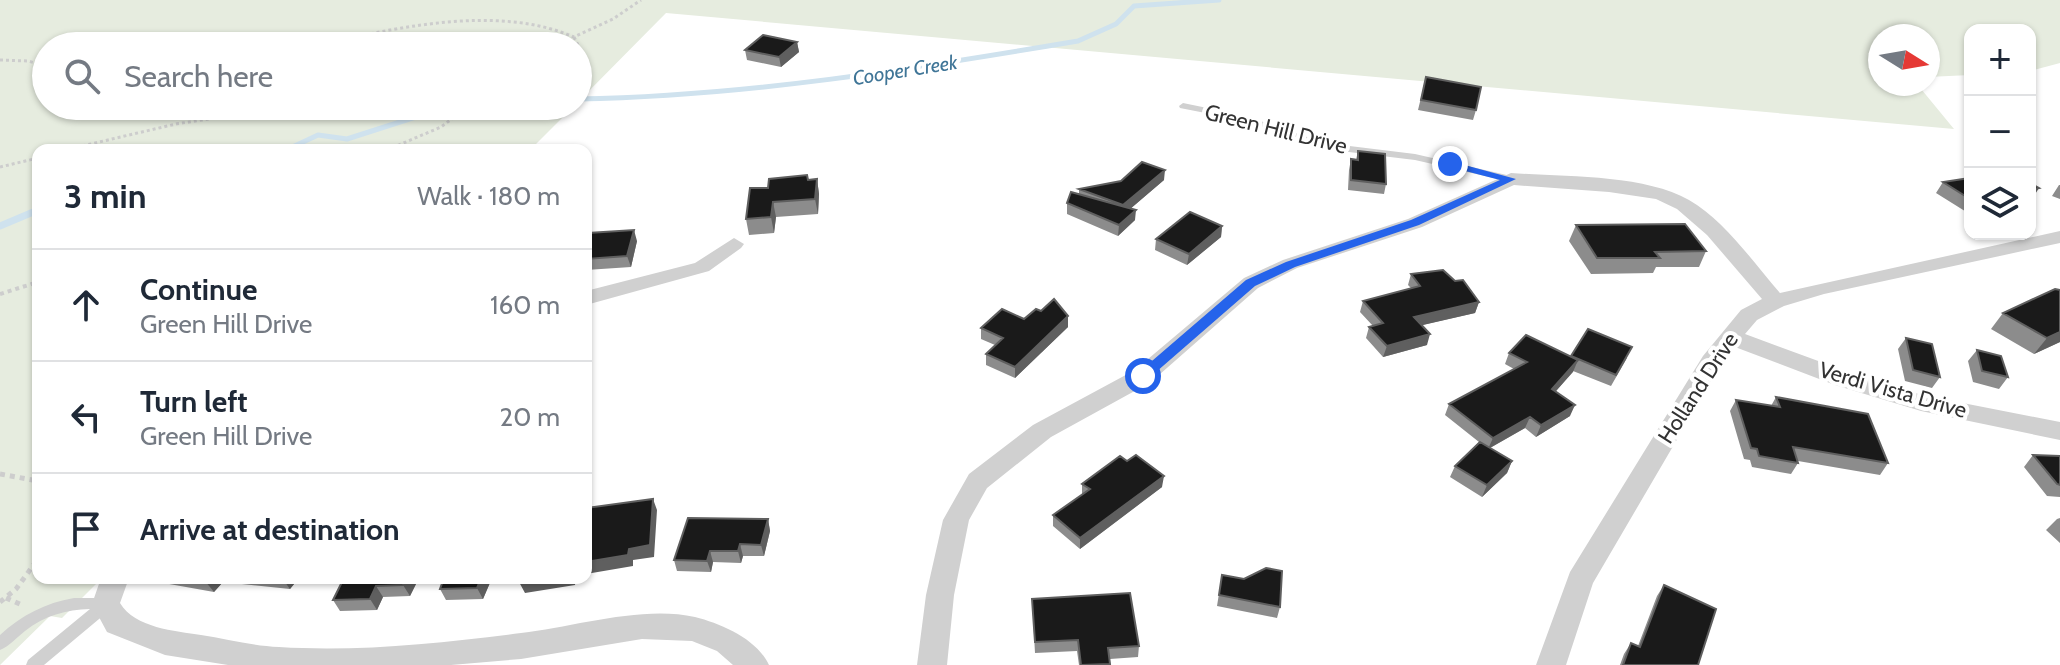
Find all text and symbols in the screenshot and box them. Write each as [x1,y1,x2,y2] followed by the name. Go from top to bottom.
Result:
[1868,24,1940,96] north arrow
[1964,24,2036,240] map controls
[1964,24,2036,96] button: +
[32,32,592,120] search box
[851,50,960,90] water label: Cooper Creek
[60,54,104,98] icon: search
[124,58,273,95] text: Search here
[1964,96,2036,168] button: −
[1202,98,1350,160] street label: Green Hill Drive
[1432,146,1468,182] route end
[1964,168,2036,240] button: layers
[64,175,146,217] text: 3 min
[417,180,560,212] text: Walk · 180 m
[140,271,257,308] text: Continue
[64,283,108,327] icon: ahead
[490,289,560,321] text: 160 m
[140,308,312,340] text: Green Hill Drive
[1652,327,1744,449] street label: Holland Drive
[1816,356,1970,424] street label: Verdi Vista Drive
[1125,358,1161,394] route start
[140,383,248,420] text: Turn left
[64,395,108,439] icon: left
[500,401,560,433] text: 20 m
[140,420,312,452] text: Green Hill Drive
[64,507,108,551] icon: arrive
[140,511,400,548] text: Arrive at destination

